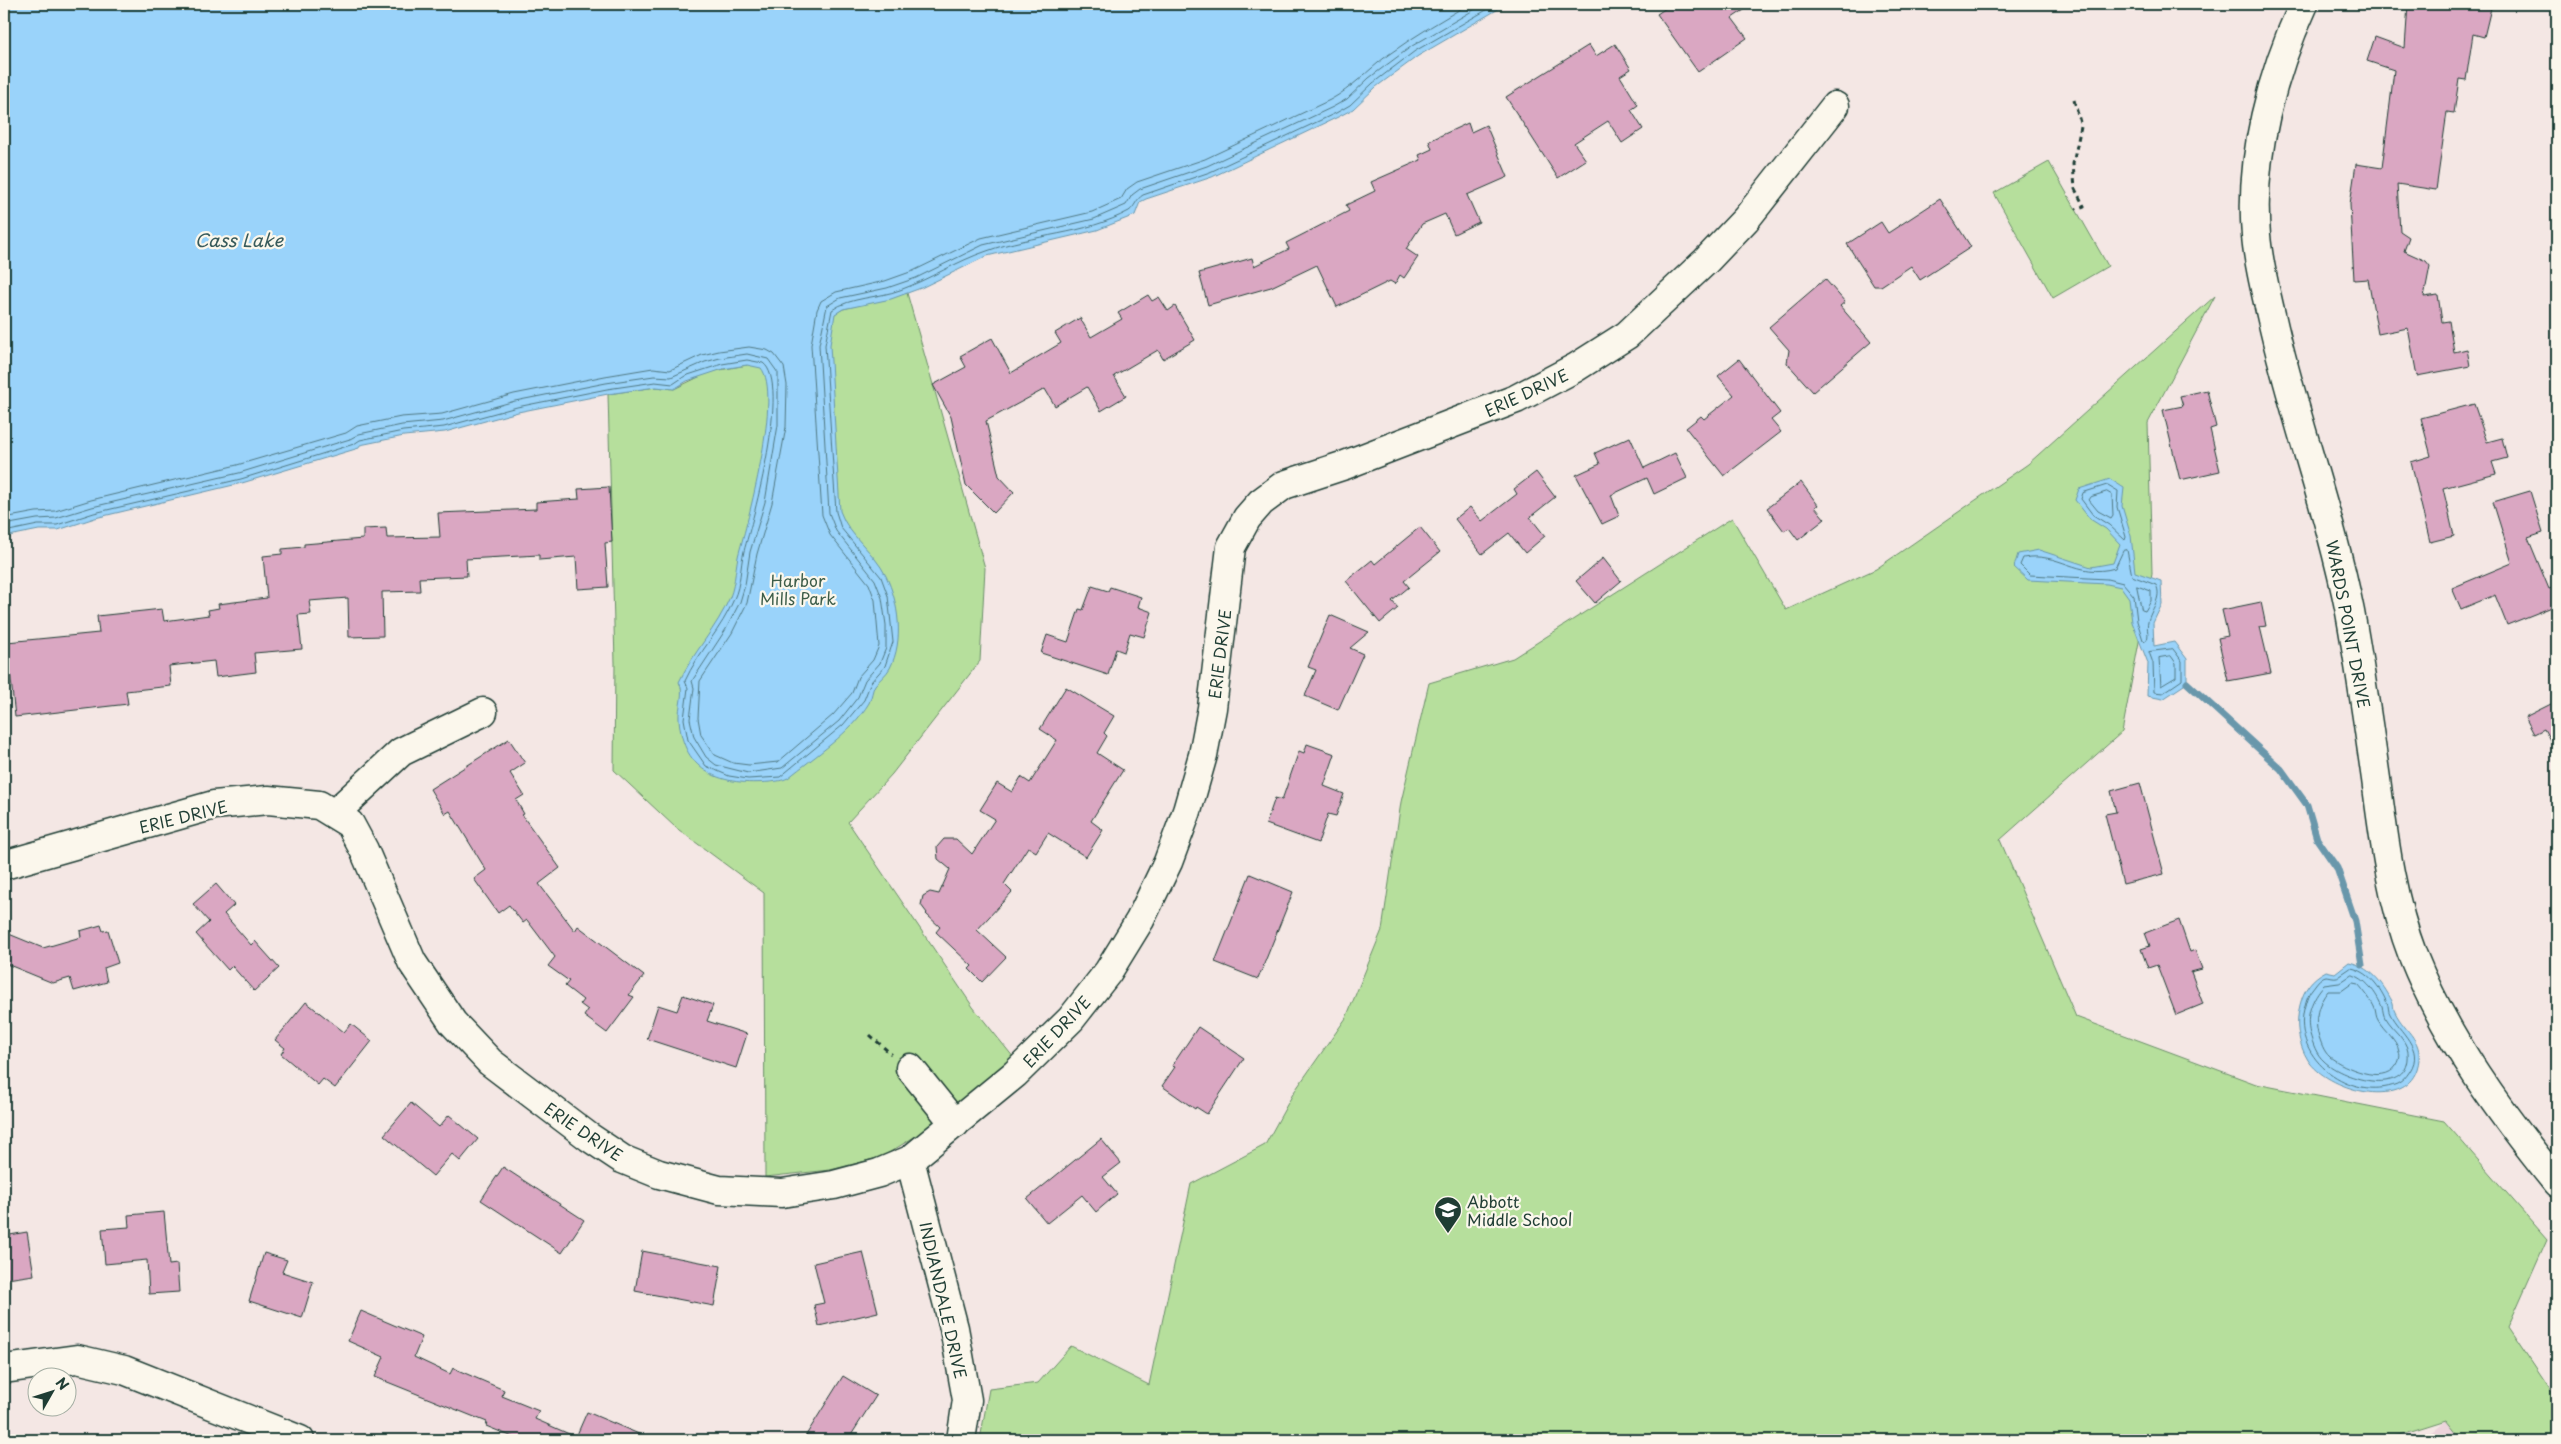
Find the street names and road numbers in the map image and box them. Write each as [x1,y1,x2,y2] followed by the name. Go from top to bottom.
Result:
[1480,362,1572,422] street label: ERIE DRIVE
[2321,538,2377,710] street label: WARDS POINT DRIVE
[1202,608,1236,700] street label: ERIE DRIVE
[136,793,230,839] street label: ERIE DRIVE
[1016,990,1096,1072] street label: ERIE DRIVE
[540,1096,628,1166] street label: ERIE DRIVE
[914,1219,974,1381] street label: INDIANDALE DRIVE

